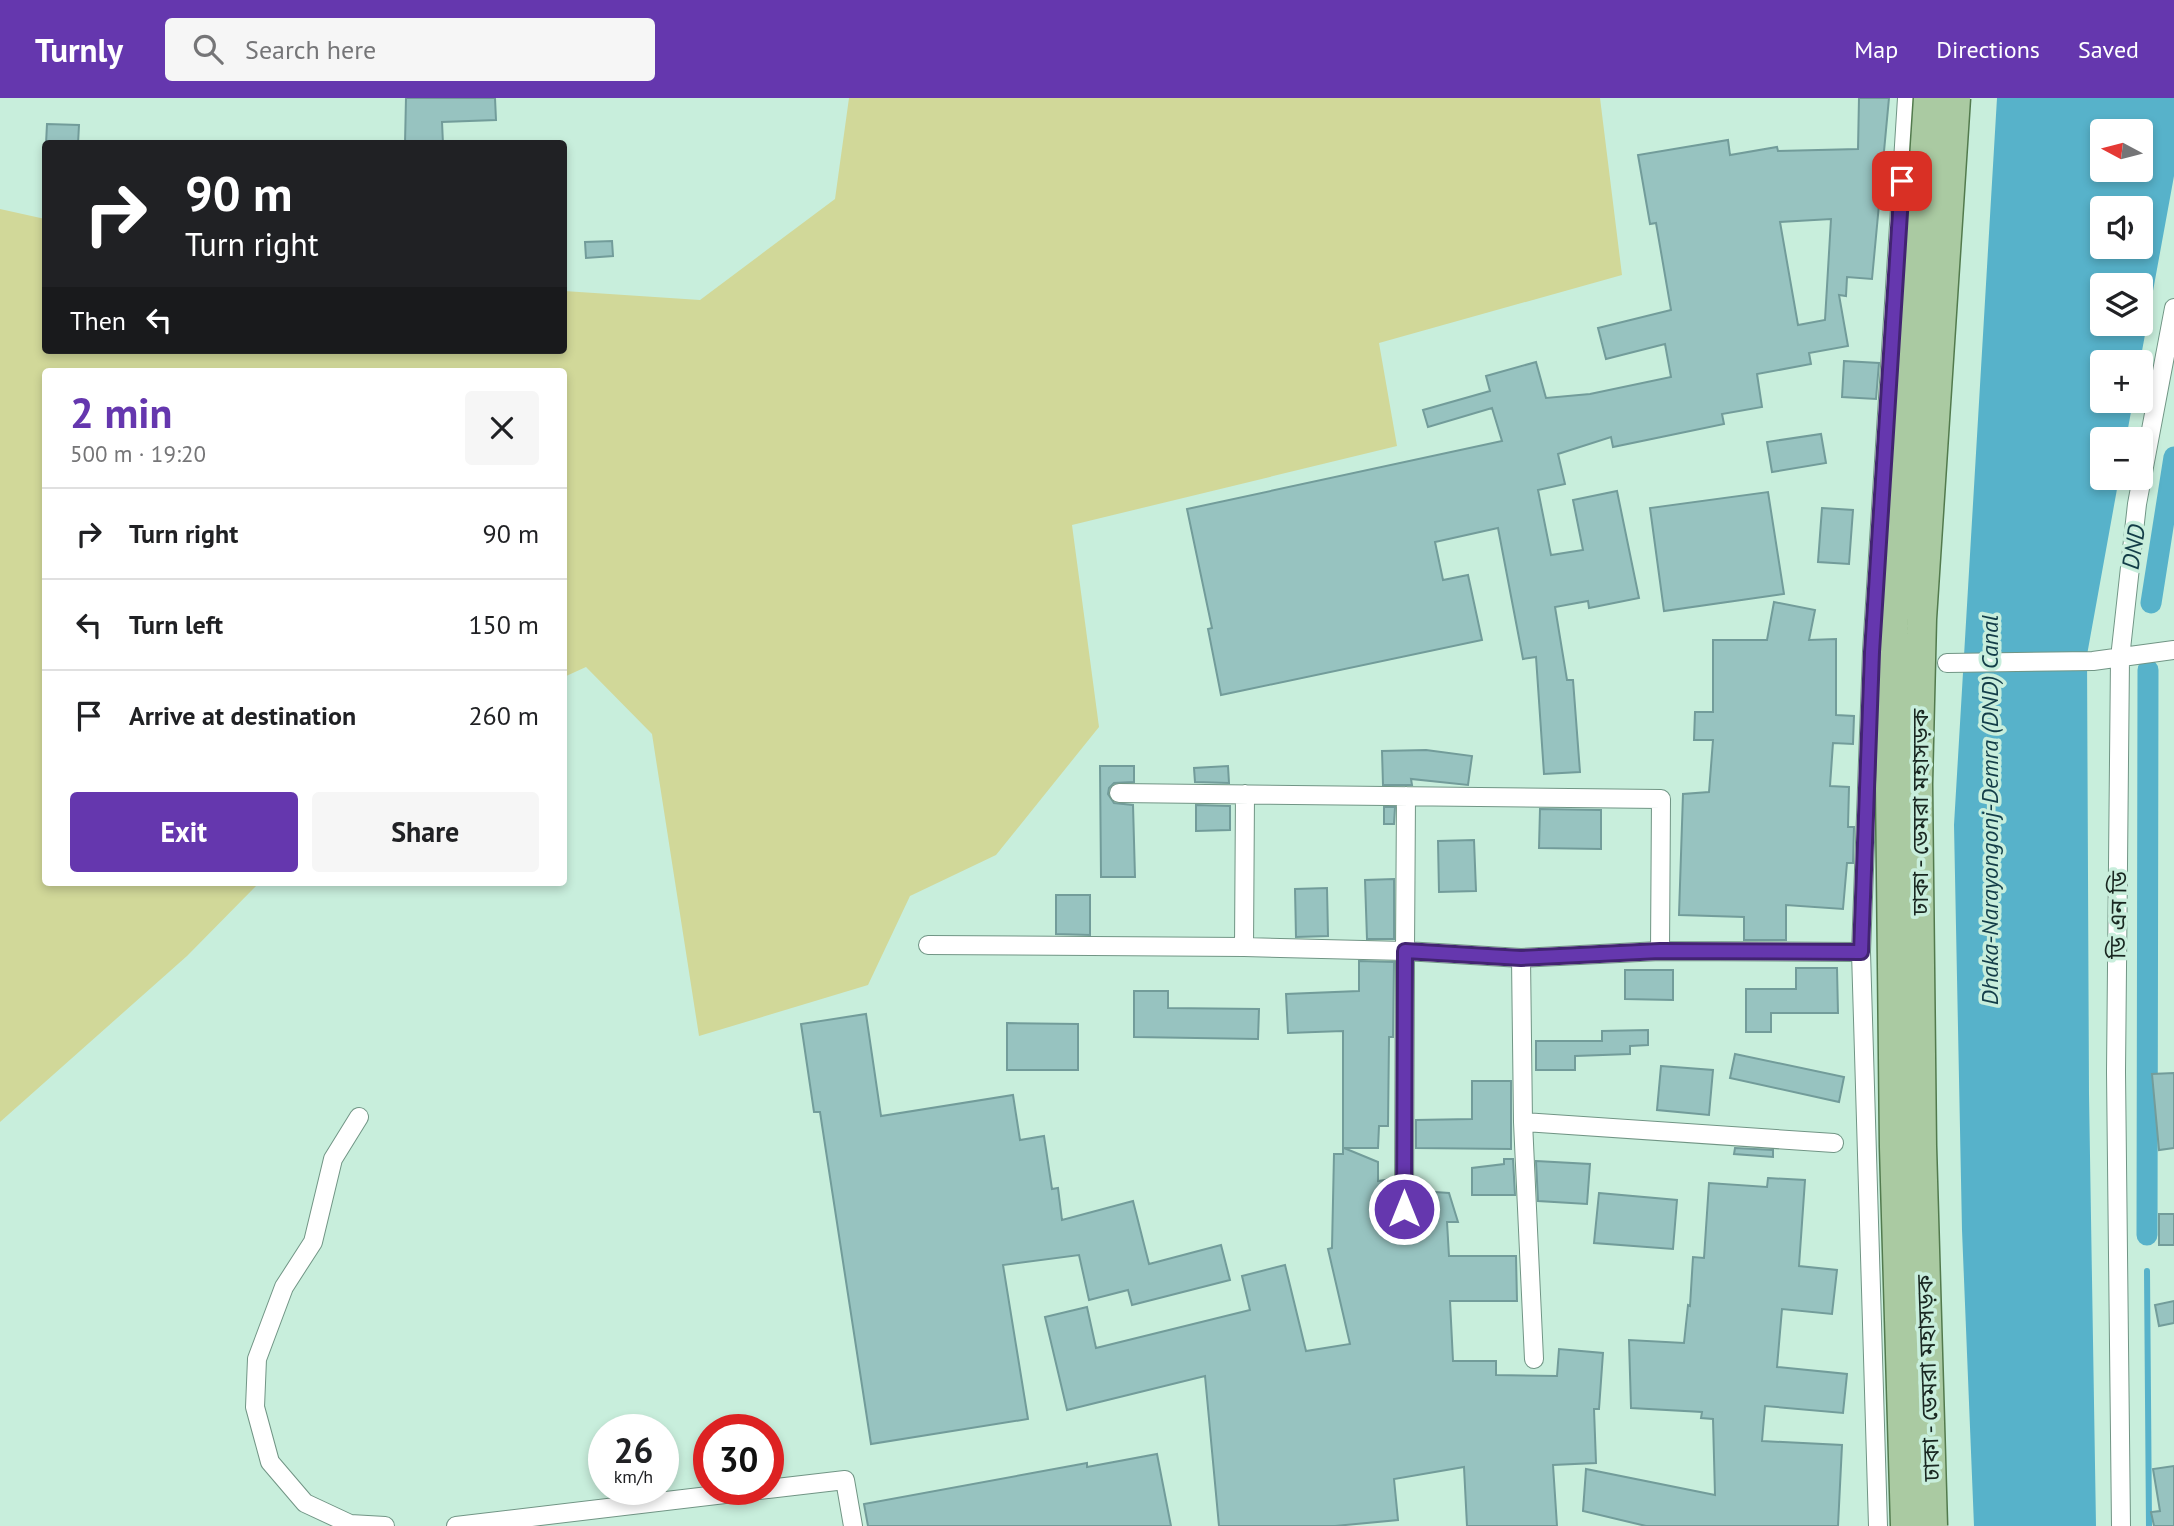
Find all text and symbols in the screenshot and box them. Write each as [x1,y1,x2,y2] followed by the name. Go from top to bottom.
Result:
[165,18,655,81] search box
[35,28,123,71] text: Turnly
[189,30,227,68] icon: search
[245,33,376,66] text: Search here
[1854,34,1898,65] text: Map
[1936,34,2040,65] text: Directions
[2078,34,2139,65] text: Saved
[2090,119,2152,182] north arrow
[2090,119,2153,490] map controls
[1872,151,1932,211] pin
[185,161,292,225] text: 90 m
[1883,162,1921,200] icon: arrive
[70,168,161,259] icon: right
[2090,196,2153,259] button: sound
[185,223,319,265] text: Turn right
[2090,273,2153,336] button: layers
[140,301,178,339] icon: left
[70,304,126,337] text: Then
[2090,350,2153,413] button: +
[70,385,172,440] text: 2 min
[465,391,539,465] button: close
[2090,427,2153,490] button: −
[70,439,206,468] text: 500 m · 19:20
[70,515,108,553] icon: right
[129,517,238,550] text: Turn right
[483,517,539,550] text: 90 m
[2115,522,2152,572] water label: DND
[70,606,108,644] icon: left
[129,608,223,641] text: Turn left
[468,608,539,641] text: 150 m
[1974,614,2005,1005] water label: Dhaka-Narayongonj-Demra (DND) Canal
[70,697,108,735] icon: arrive
[129,699,356,732] text: Arrive at destination
[468,699,539,732] text: 260 m
[1905,708,1934,916] street label: ঢাকা - ডেমরা মহাসড়ক
[70,792,298,872] button: Exit
[312,792,539,872] button: Share
[2102,870,2133,960] street label: ডি এন ডি
[1367,1172,1441,1246] position arrow
[1909,1274,1946,1483] street label: ঢাকা - ডেমরা মহাসড়ক
[693,1414,784,1505] speed limit sign: 30
[614,1427,653,1473] text: 26
[614,1465,653,1488] text: km/h

